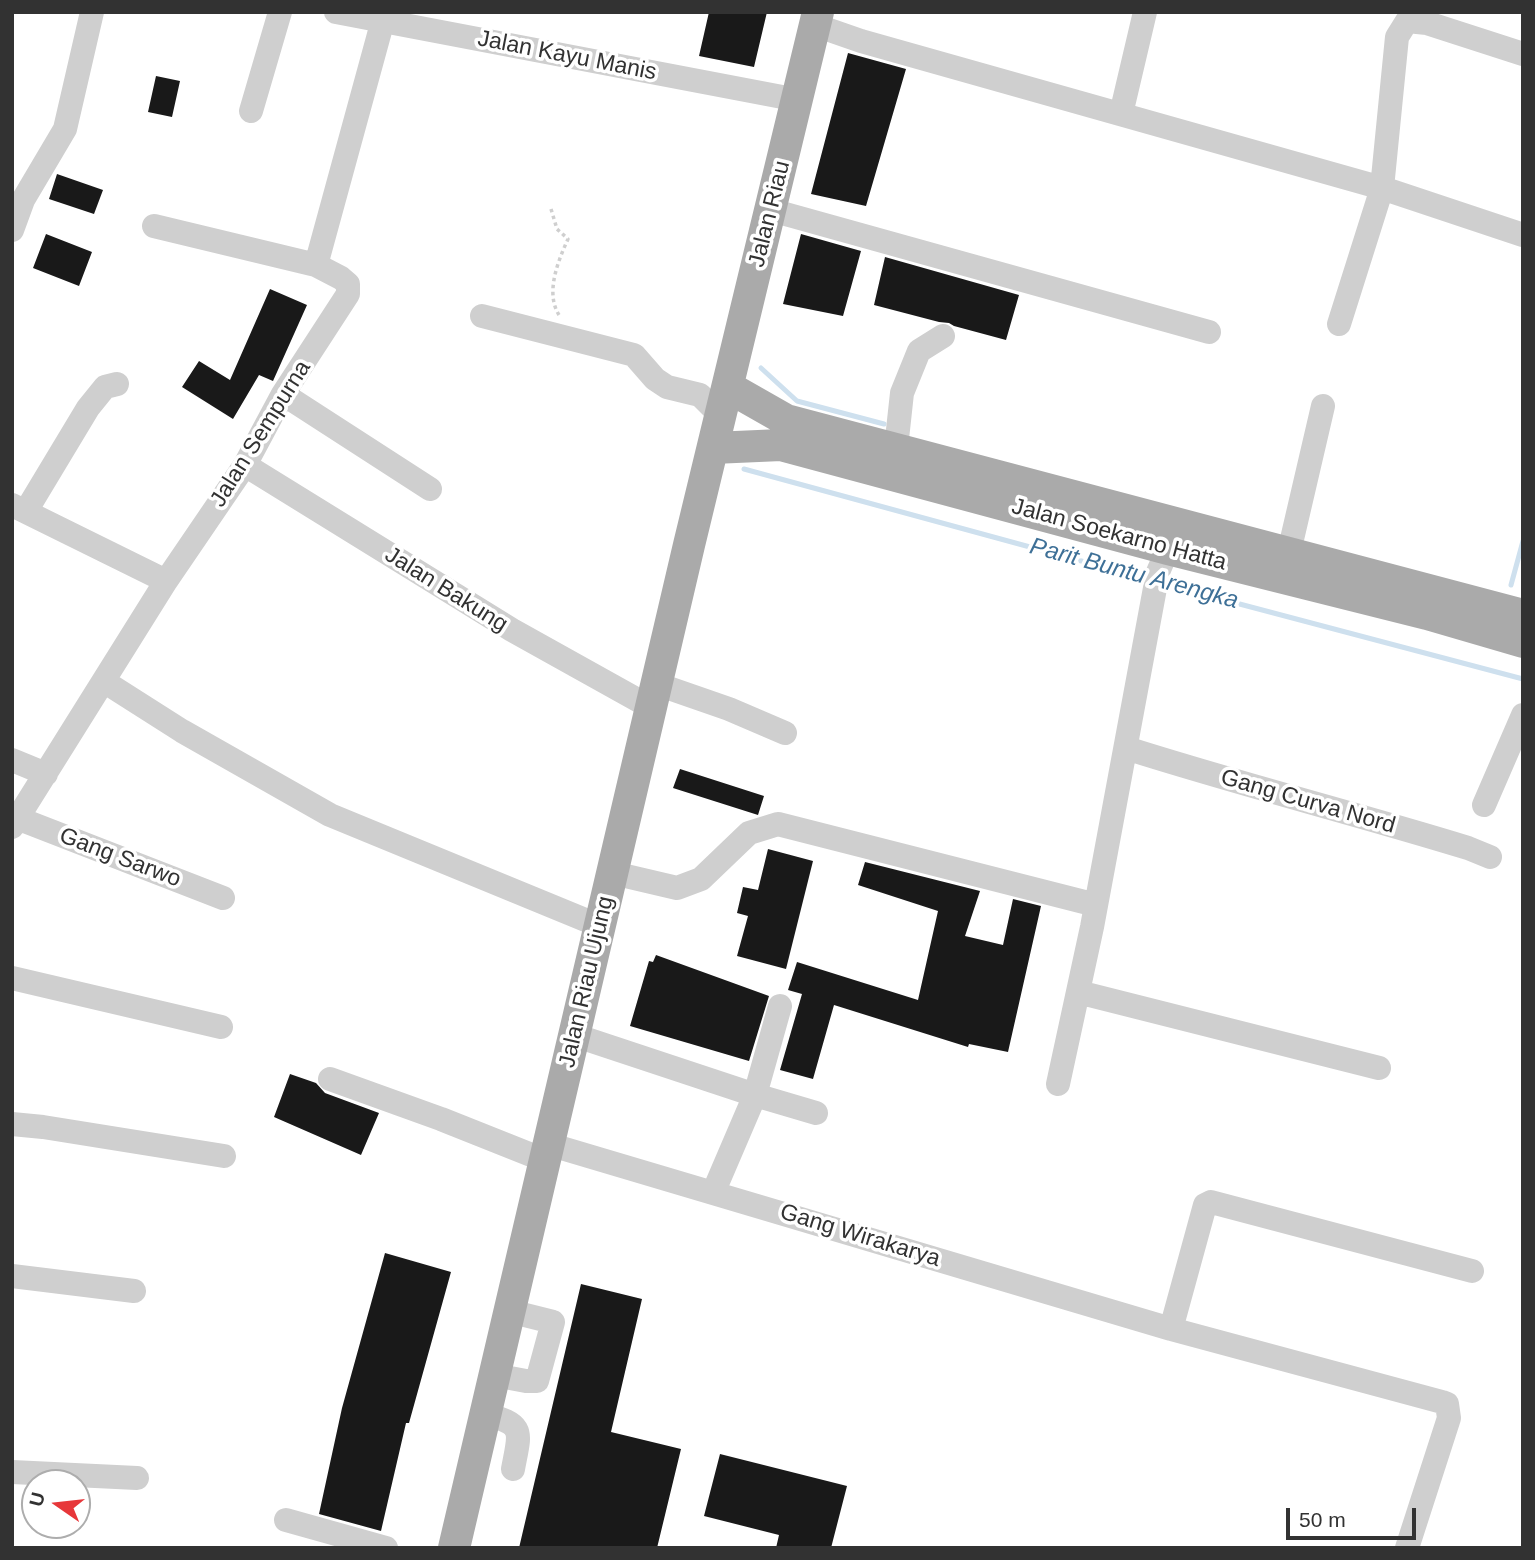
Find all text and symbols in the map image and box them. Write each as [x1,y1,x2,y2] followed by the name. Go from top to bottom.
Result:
[475,25,659,87] street label: Jalan Kayu Manis
[743,158,797,270] street label: Jalan Riau
[205,356,317,512] street label: Jalan Sempurna
[1009,493,1229,577] street label: Jalan Soekarno Hatta
[1027,532,1241,616] water label: Parit Buntu Arengka
[380,541,512,639] street label: Jalan Bakung
[1218,764,1398,840] street label: Gang Curva Nord
[55,822,185,894] street label: Gang Sarwo
[554,894,620,1070] street label: Jalan Riau Ujung
[777,1199,943,1273] street label: Gang Wirakarya
[21,1469,91,1539] north arrow
[25,1490,49,1508] text: U
[1290,1494,1420,1538] scale bar
[1299,1508,1346,1531] text: 50 m

